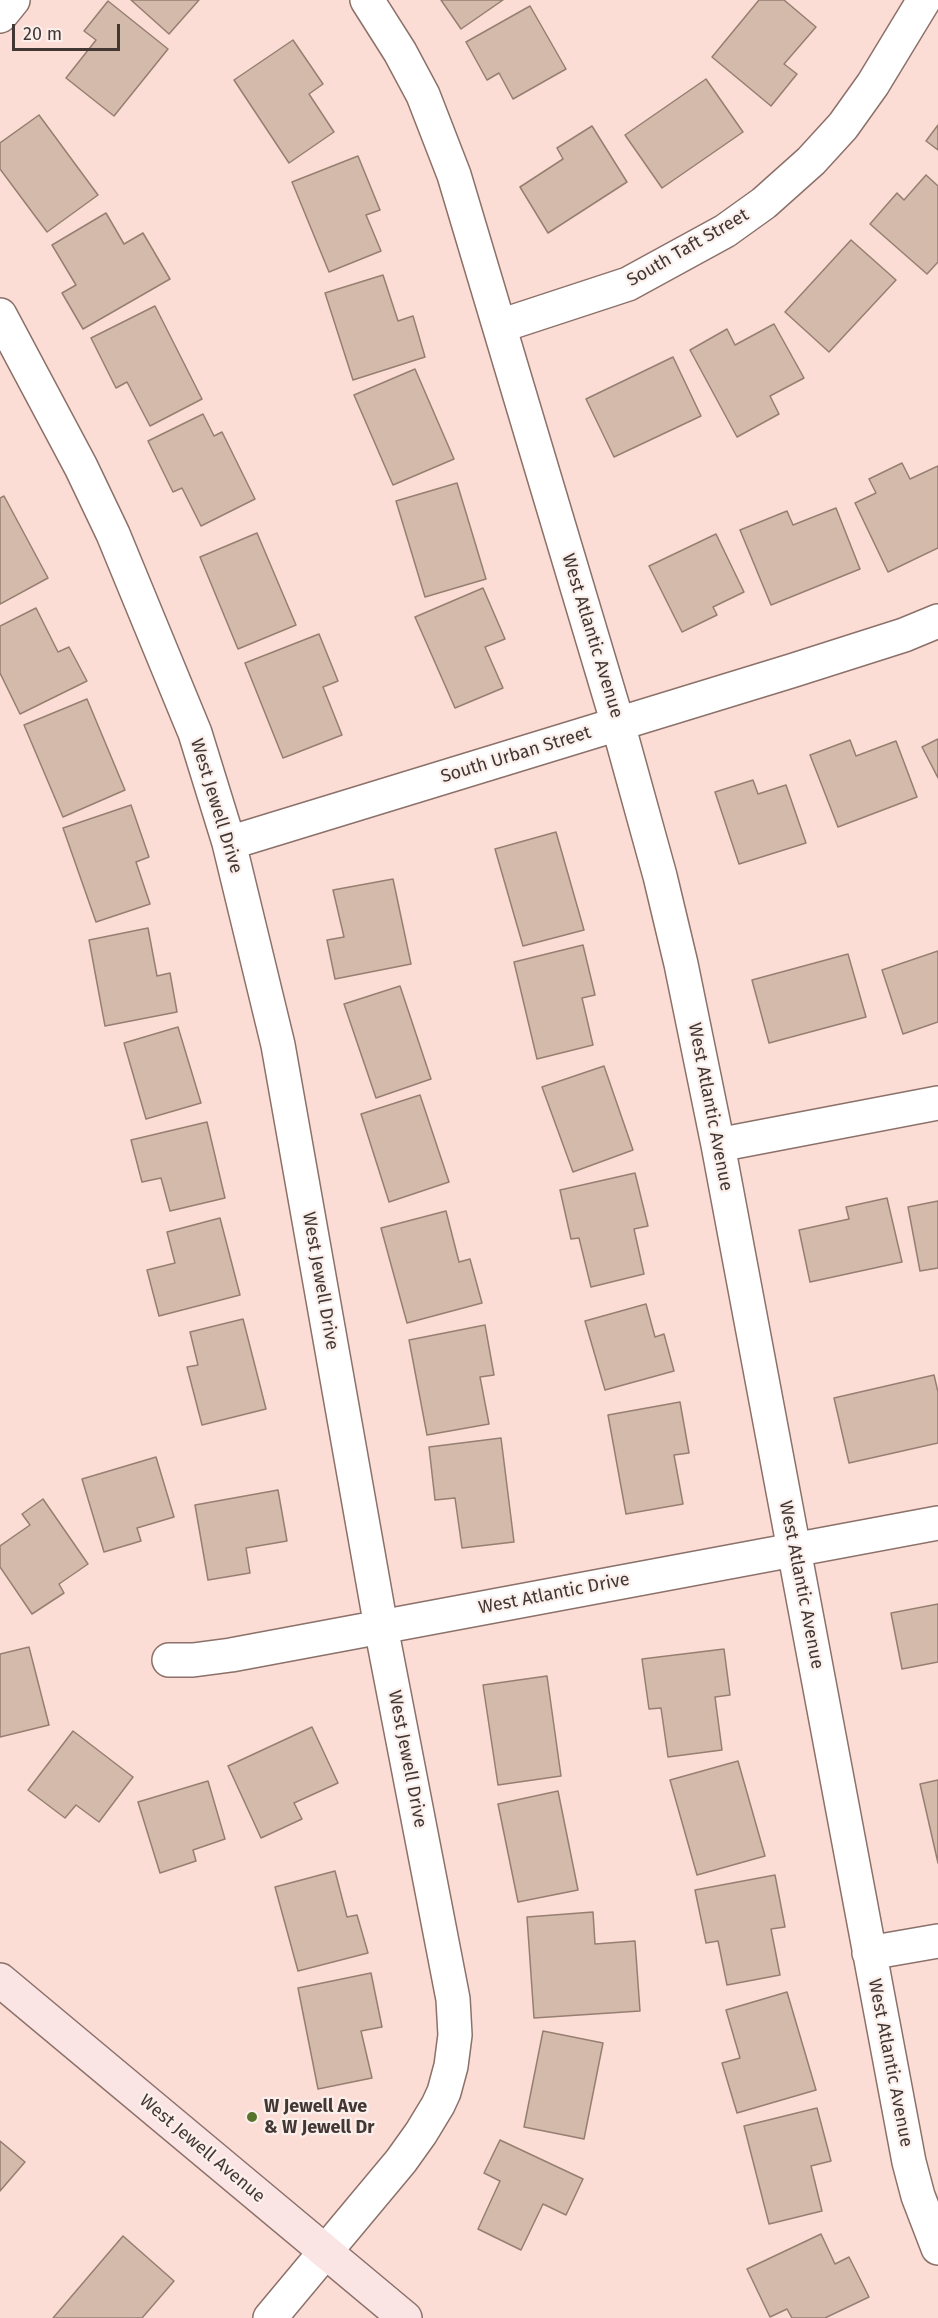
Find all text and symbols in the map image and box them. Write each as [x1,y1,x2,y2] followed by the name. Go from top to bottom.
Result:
[15,12,123,50] scale bar
[23,23,62,45] text: 20 m
[623,204,753,292] street label: South Taft Street
[557,551,627,721] street label: West Atlantic Avenue
[438,722,594,788] street label: South Urban Street
[185,736,247,876] street label: West Jewell Drive
[683,1021,737,1193] street label: West Atlantic Avenue
[297,1210,343,1352] street label: West Jewell Drive
[774,1499,828,1671] street label: West Atlantic Avenue
[477,1569,631,1619] street label: West Atlantic Drive
[383,1688,431,1830] street label: West Jewell Drive
[863,1977,917,2149] street label: West Atlantic Avenue
[135,2090,269,2208] street label: West Jewell Avenue
[264,2096,374,2138] place label: W Jewell Ave & W Jewell Dr
[245,2110,259,2124] marker: W Jewell Ave & W Jewell Dr

